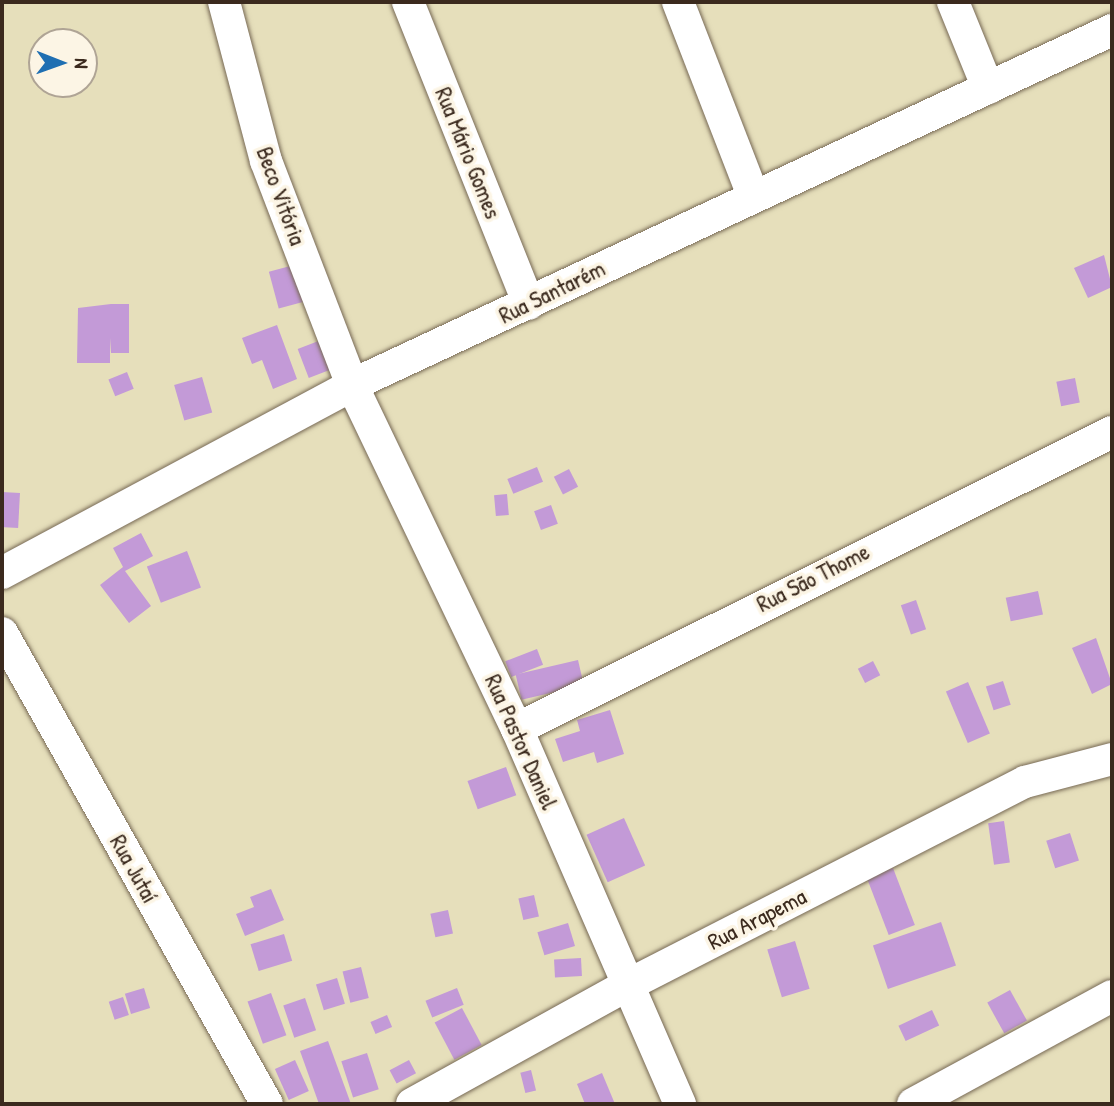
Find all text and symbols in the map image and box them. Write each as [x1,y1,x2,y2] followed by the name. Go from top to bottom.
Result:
[28,28,98,98] north arrow
[69,58,95,69] text: N
[429,83,507,223] street label: Rua Mário Gomes
[250,143,312,249] street label: Beco Vitória
[494,255,610,329] street label: Rua Santarém
[752,538,874,618] street label: Rua São Thome
[479,670,563,814] street label: Rua Pastor Daniel
[104,830,164,908] street label: Rua Jutaí
[703,882,811,956] street label: Rua Arapema

